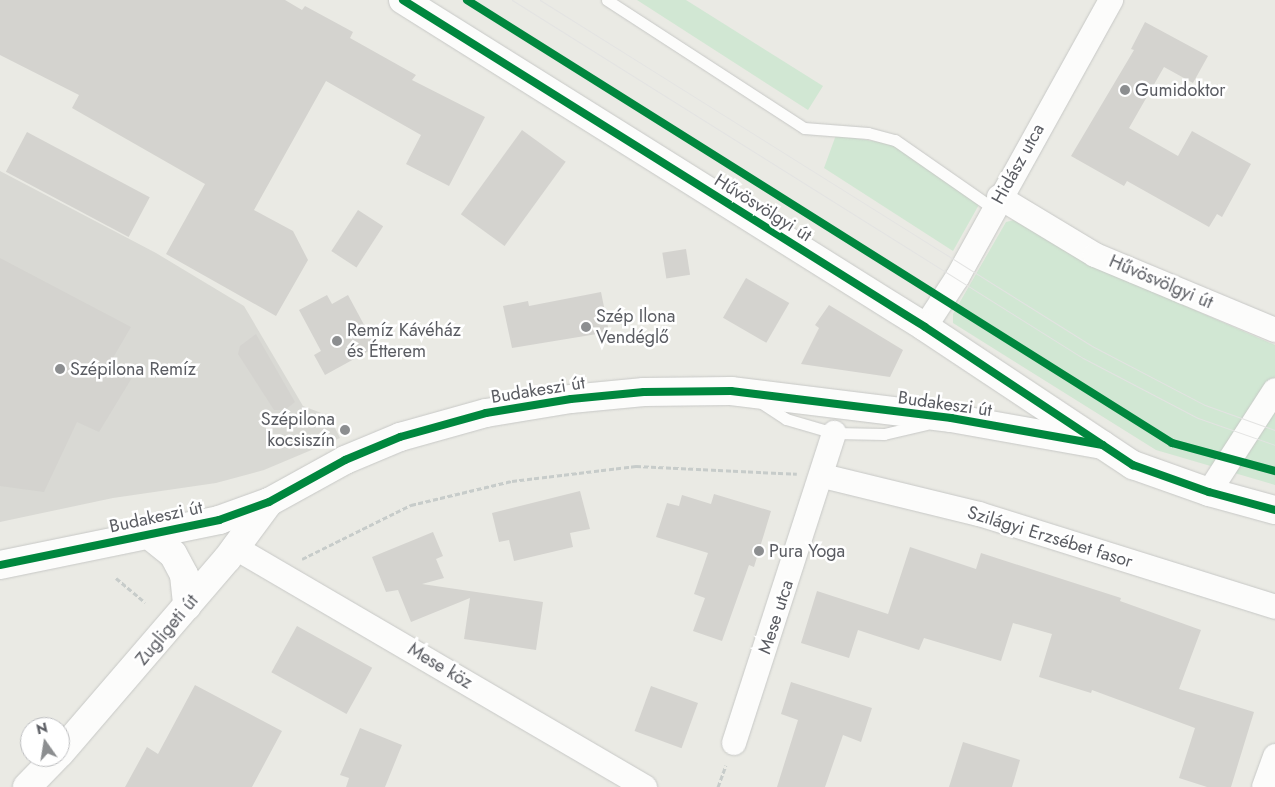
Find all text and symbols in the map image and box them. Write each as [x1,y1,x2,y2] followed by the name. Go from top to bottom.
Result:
[1135,79,1225,101] place label: Gumidoktor
[1119,84,1131,96] marker: Gumidoktor
[987,120,1049,208] street label: Hidász utca
[710,170,816,246] street label: Hűvösvölgyi út
[1106,250,1216,314] street label: Hűvösvölgyi út
[596,306,675,348] place label: Szép Ilona Vendéglő
[347,320,461,362] place label: Remíz Kávéház és Étterem
[580,321,592,333] marker: Szép Ilona Vendéglő
[331,335,343,347] marker: Remíz Kávéház és Étterem
[70,358,196,380] place label: Szépilona Remíz
[54,363,66,375] marker: Szépilona Remíz
[490,372,586,408] street label: Budakeszi út
[897,387,993,421] street label: Budakeszi út
[261,409,335,452] place label: Szépilona kocsiszín
[339,424,351,436] marker: Szépilona kocsiszín
[107,497,205,537] street label: Budakeszi út
[965,502,1135,572] street label: Szilágyi Erzsébet fasor
[769,540,845,562] place label: Pura Yoga
[753,545,765,557] marker: Pura Yoga
[754,577,798,657] street label: Mese utca
[131,590,203,670] street label: Zugligeti út
[404,638,476,694] street label: Mese köz
[20,717,70,767] north arrow
[34,717,50,739] text: N

